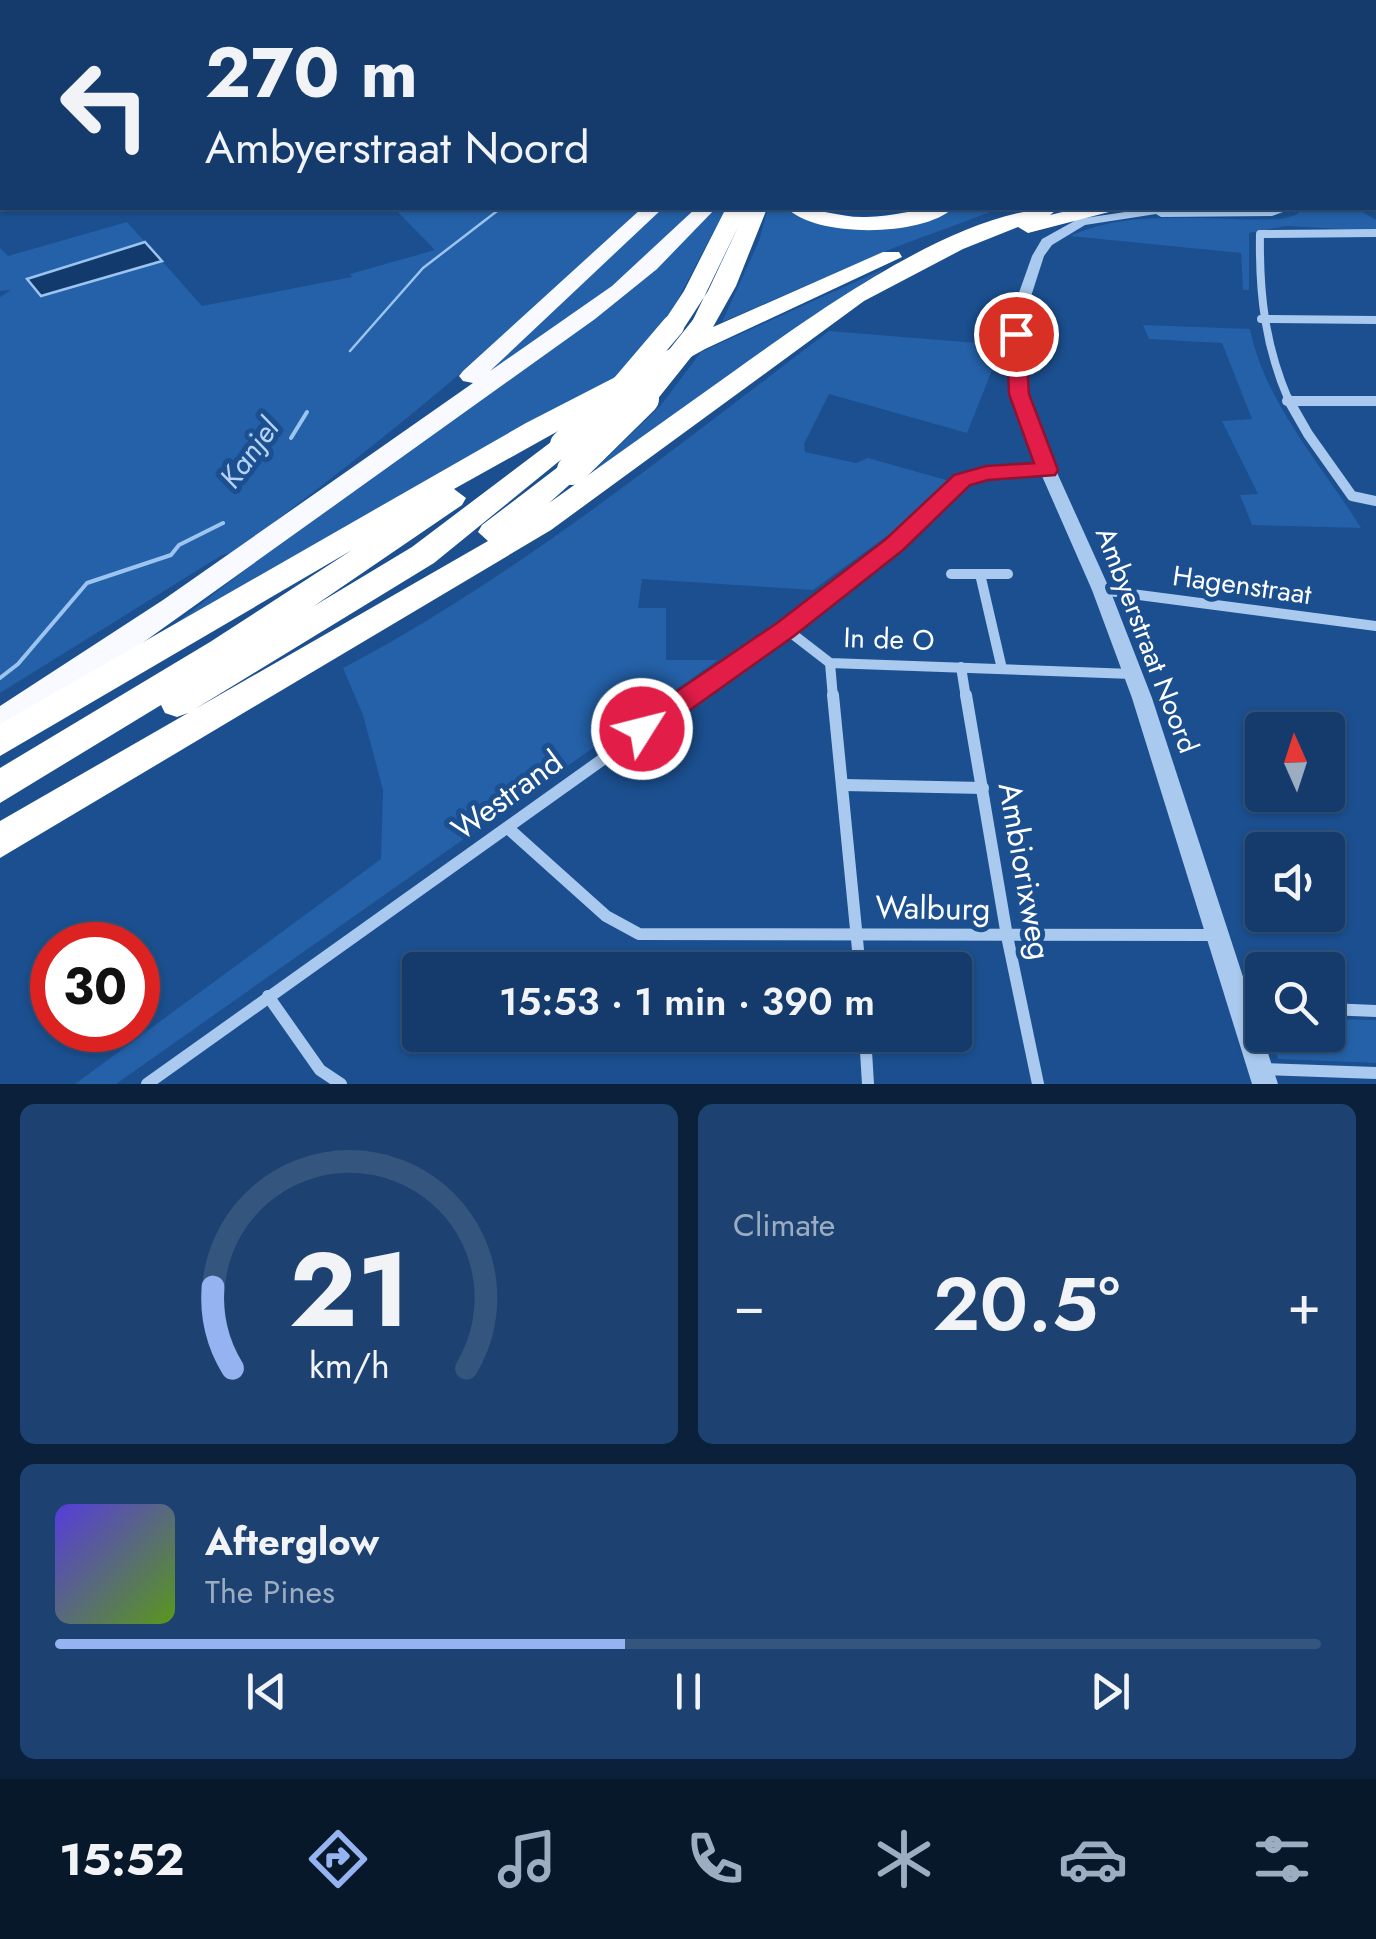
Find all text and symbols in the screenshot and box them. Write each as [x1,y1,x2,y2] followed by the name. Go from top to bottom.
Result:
[205,22,418,123] text: 270 m
[40,40,170,170] icon: left
[205,115,590,180] text: Ambyerstraat Noord
[974,292,1059,377] pin
[989,307,1044,362] icon: arrive
[209,408,290,497] water label: Kanjel
[1085,521,1209,759] street label: Ambyerstraat Noord
[1170,555,1314,615] street label: Hagenstraat
[843,617,935,661] street label: In de O
[590,677,694,781] position arrow
[1245,712,1345,812] north arrow
[1245,712,1345,1052] map controls
[442,739,572,851] street label: Westrand
[987,779,1063,963] street label: Ambiorixweg
[1245,832,1345,932] button: sound
[875,884,991,932] street label: Walburg
[30,922,160,1052] speed limit sign: 30
[1245,952,1345,1052] button: search
[499,974,875,1029] text: 15:53 · 1 min · 390 m
[733,1202,835,1248] text: Climate
[288,1215,410,1365] text: 21
[933,1250,1120,1358] text: 20.5°
[733,1265,765,1345] text: −
[1287,1265,1321,1345] text: +
[309,1340,389,1391] text: km/h
[205,1514,379,1569] text: Afterglow
[205,1569,335,1615] text: The Pines
[239,1664,294,1719] icon: previous
[661,1664,716,1719] icon: pause
[1083,1664,1138,1719] icon: next
[303,1824,373,1894] icon: directions
[492,1824,562,1894] icon: music
[680,1824,750,1894] icon: phone
[869,1824,939,1894] icon: climate
[1058,1824,1128,1894] icon: car
[1247,1824,1317,1894] icon: filters
[59,1827,184,1892] text: 15:52

